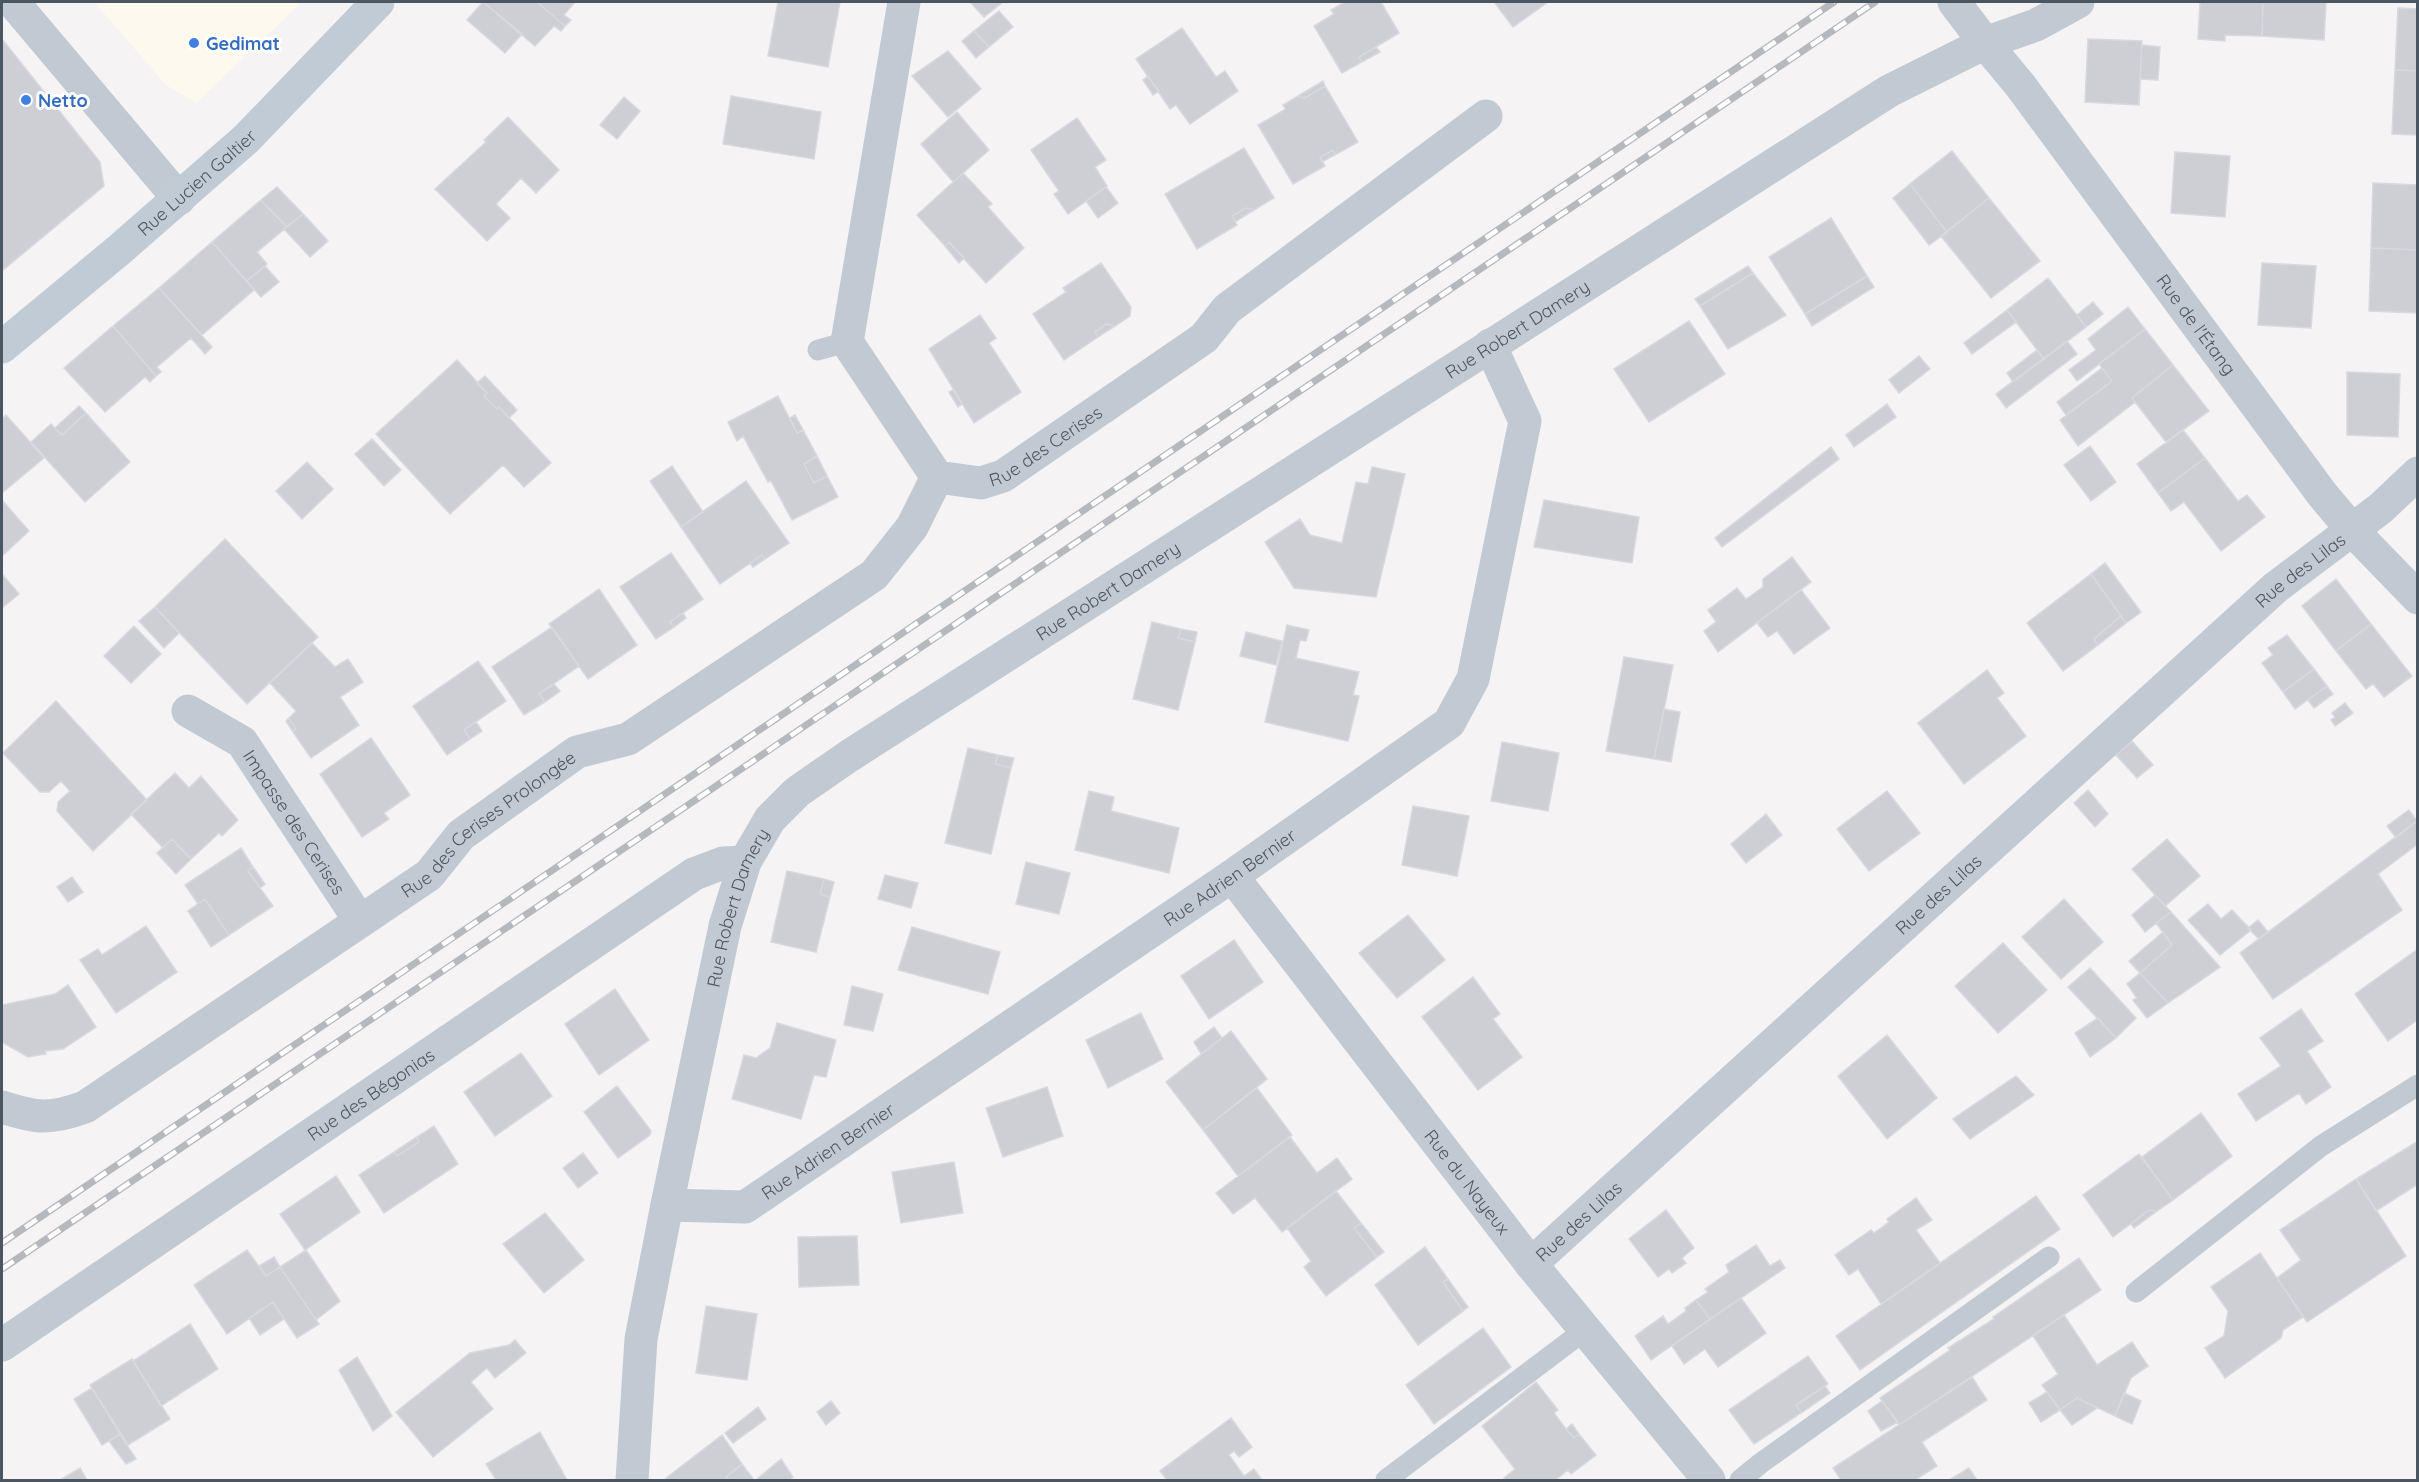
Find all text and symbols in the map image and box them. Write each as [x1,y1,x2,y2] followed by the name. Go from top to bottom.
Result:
[206,32,280,55] place label: Gedimat
[187,36,201,50] marker: Gedimat
[38,89,88,112] place label: Netto
[19,93,33,107] marker: Netto
[132,124,261,240] street label: Rue Lucien Galtier
[2152,269,2241,379] street label: Rue de l'Étang
[1441,274,1594,383] street label: Rue Robert Damery
[986,400,1106,491] street label: Rue des Cerises
[2250,528,2350,612] street label: Rue des Lilas
[1031,536,1184,645] street label: Rue Robert Damery
[239,745,351,899] street label: Impasse des Cerises
[396,745,580,902] street label: Rue des Cerises Prolongée
[1159,823,1300,931] street label: Rue Adrien Bernier
[701,824,774,989] street label: Rue Robert Damery
[1890,849,1986,939] street label: Rue des Lilas
[303,1043,439,1145] street label: Rue des Bégonias
[757,1097,899,1204] street label: Rue Adrien Bernier
[1420,1124,1516,1239] street label: Rue du Nayeux
[1530,1176,1626,1266] street label: Rue des Lilas

